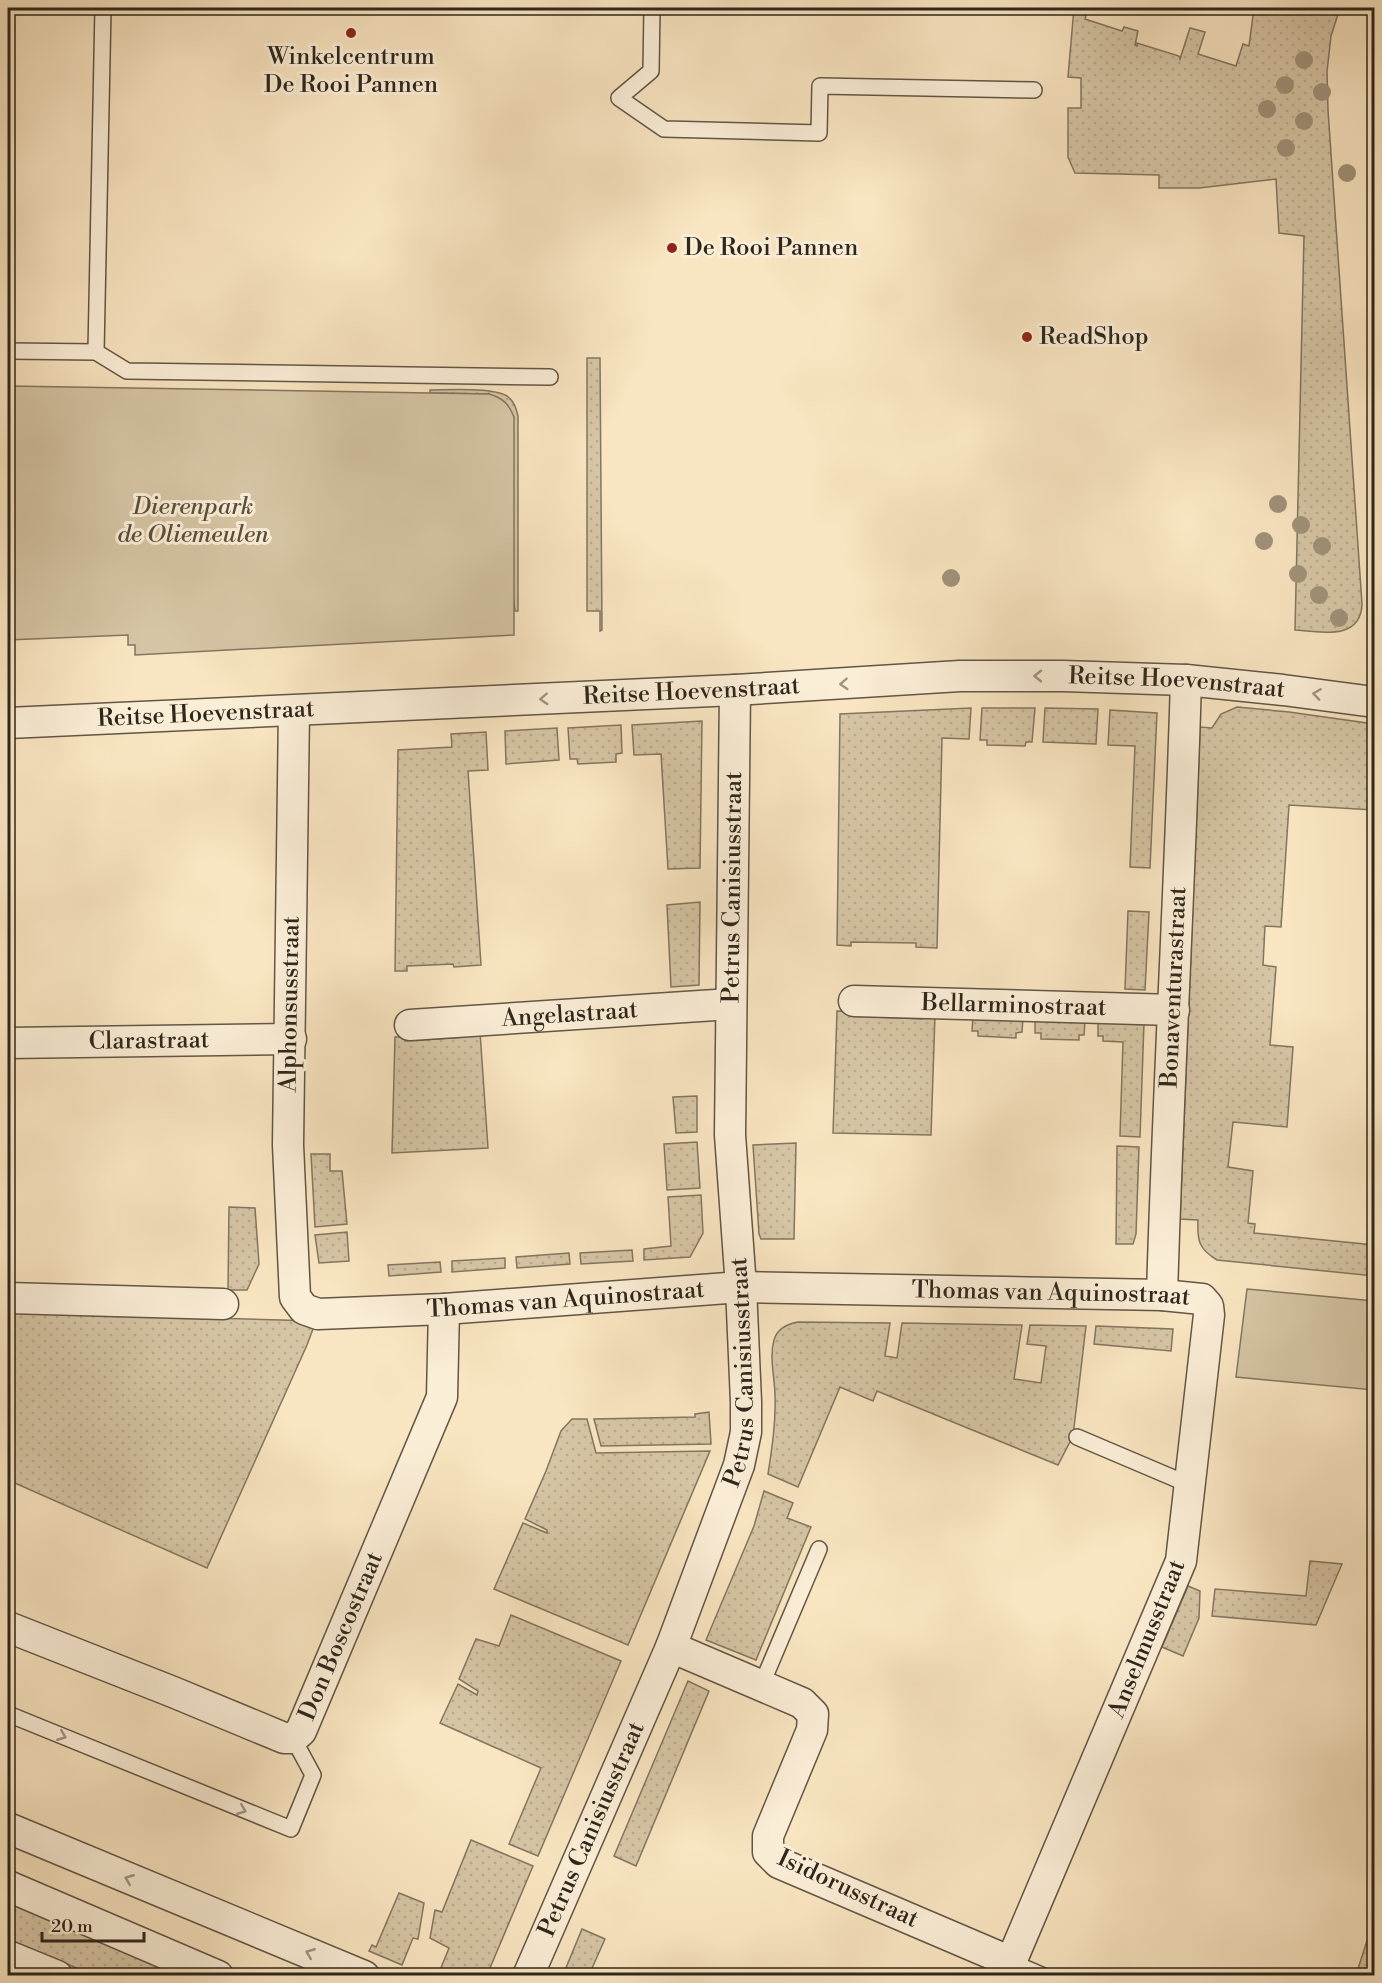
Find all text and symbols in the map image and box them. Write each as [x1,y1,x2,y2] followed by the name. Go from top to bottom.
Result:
[344,26,358,40] marker: Winkelcentrum De Rooi Pannen
[264,42,438,100] place label: Winkelcentrum De Rooi Pannen
[684,233,858,263] place label: De Rooi Pannen
[665,241,679,255] marker: De Rooi Pannen
[1039,322,1149,352] place label: ReadShop
[1020,330,1034,344] marker: ReadShop
[117,492,269,550] park label: Dierenpark de Oliemeulen
[1068,661,1287,705] street label: Reitse Hoevenstraat
[1034,670,1043,682] one-way arrow
[582,671,801,712] street label: Reitse Hoevenstraat
[839,677,848,690] one-way arrow
[1312,689,1321,701] one-way arrow
[540,693,549,706] one-way arrow
[97,694,316,734] street label: Reitse Hoevenstraat
[716,771,749,1003] street label: Petrus Canisiusstraat
[1155,885,1193,1090] street label: Bonaventurastraat
[273,915,307,1093] street label: Alphonsusstraat
[920,988,1107,1023] street label: Bellarminostraat
[500,995,639,1034] street label: Angelastraat
[89,1025,210,1057] street label: Clarastraat
[717,1256,762,1492] street label: Petrus Canisiusstraat
[426,1275,706,1325] street label: Thomas van Aquinostraat
[911,1275,1192,1313] street label: Thomas van Aquinostraat
[292,1547,390,1725] street label: Don Boscostraat
[1101,1555,1193,1723] street label: Anselmusstraat
[532,1717,652,1941] street label: Petrus Canisiusstraat
[55,1729,66,1741] one-way arrow
[236,1803,247,1815] one-way arrow
[773,1843,924,1935] street label: Isidorusstraat
[125,1874,136,1886] one-way arrow
[42,1905,144,1943] scale bar
[51,1915,93,1938] text: 20 m
[305,1948,316,1960] one-way arrow

